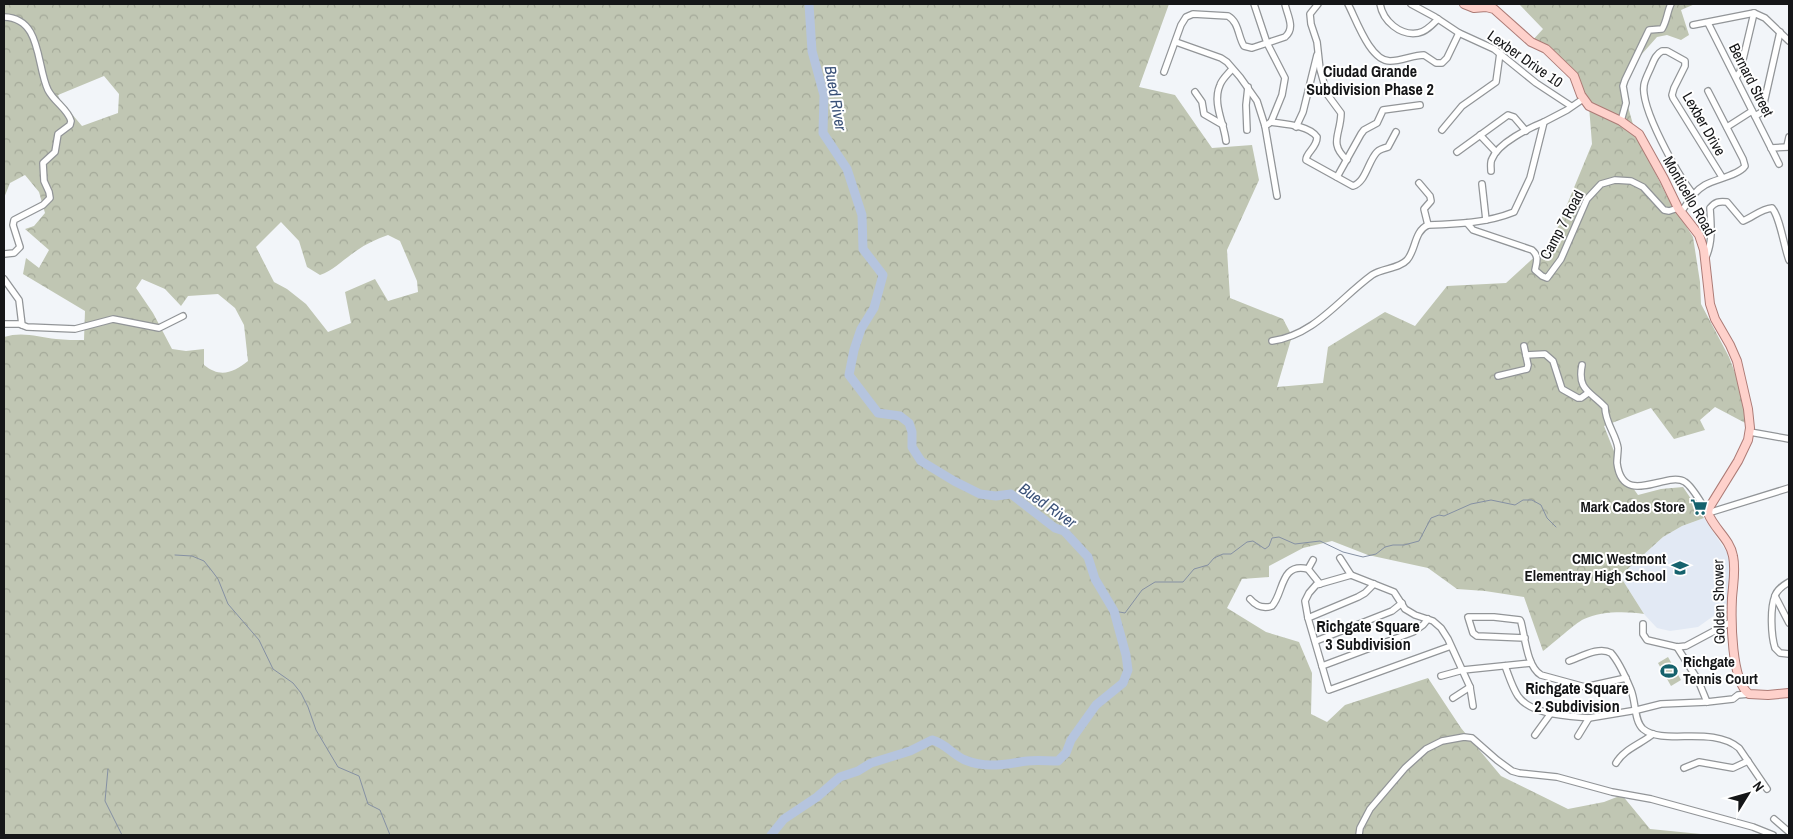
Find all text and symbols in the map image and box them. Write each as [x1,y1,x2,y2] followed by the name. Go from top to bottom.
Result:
[1483,25,1567,92] street label: Lexber Drive 10
[1724,39,1779,121] street label: Bernard Street
[1306,60,1434,100] district label: Ciudad Grande Subdivision Phase 2
[819,64,853,133] water label: Bued River
[1678,88,1731,160] street label: Lexber Drive
[1658,152,1721,239] street label: Monticello Road
[1534,186,1589,263] street label: Camp 7 Road
[1015,477,1082,533] water label: Bued River
[1580,496,1685,517] place label: Mark Cados Store
[1689,497,1709,517] supermarket icon: Mark Cados Store
[1525,548,1666,586] place label: CMIC Westmont Elementray High School
[1670,558,1690,578] school or university icon: CMIC Westmont Elementray High School
[1707,559,1730,645] street label: Golden Shower
[1316,615,1420,655] district label: Richgate Square 3 Subdivision
[1683,651,1758,689] place label: Richgate Tennis Court
[1659,661,1679,681] sports icon: Richgate Tennis Court
[1525,677,1629,717] district label: Richgate Square 2 Subdivision
[1723,769,1773,819] north arrow
[1749,777,1768,795] text: N

